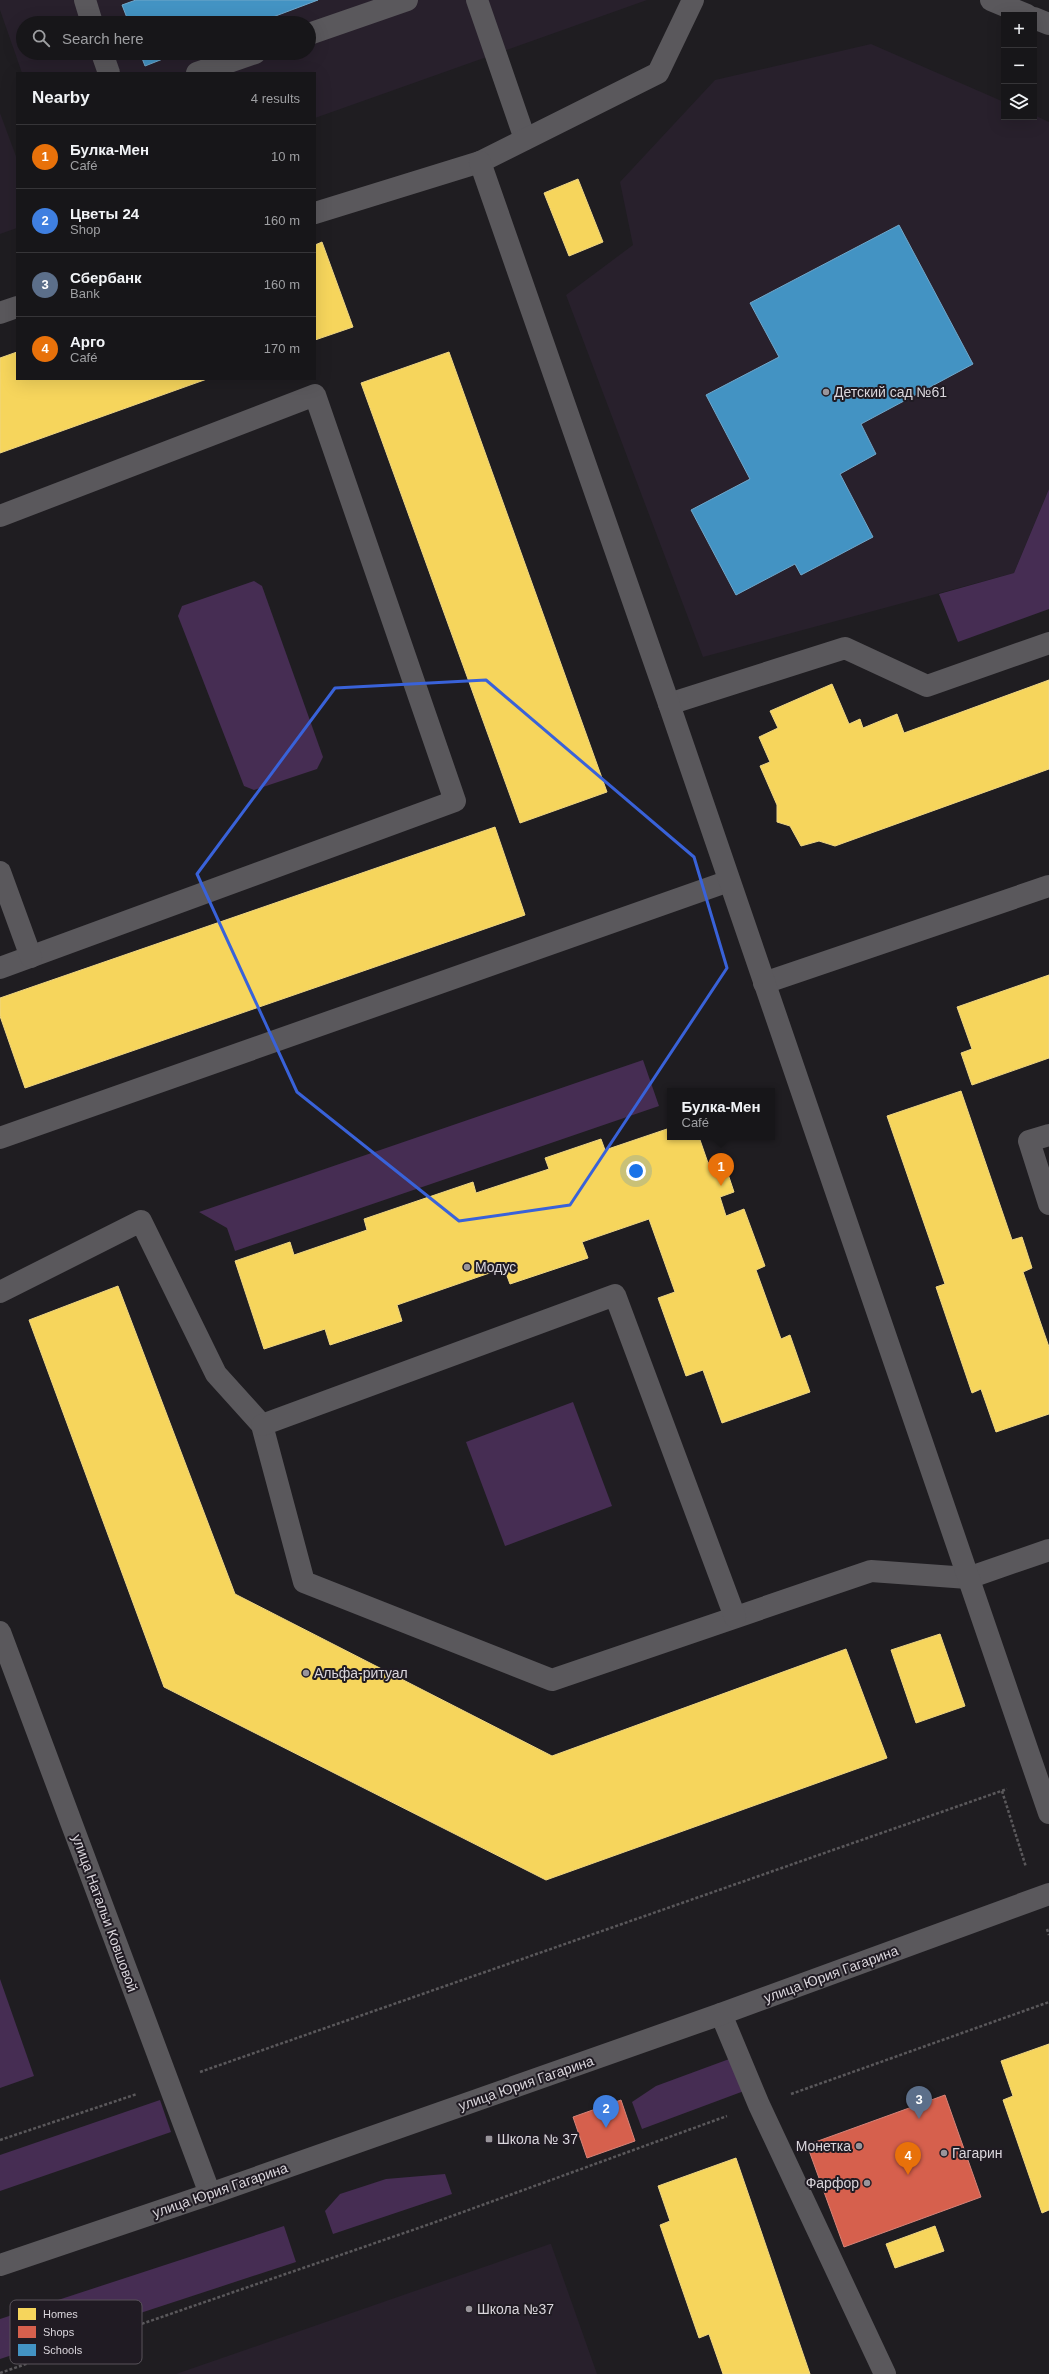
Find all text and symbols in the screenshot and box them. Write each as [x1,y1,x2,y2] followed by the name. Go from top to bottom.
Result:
[1001,12,1037,120] map controls
[1001,12,1037,48] button: +
[16,16,316,60] search box
[30,27,52,49] icon: search
[62,30,144,47] text: Search here
[1001,48,1037,84] button: −
[1001,84,1037,120] button: layers
[32,88,90,107] text: Nearby
[251,91,300,106] text: 4 results
[70,141,149,158] text: Булка-Мен
[41,149,49,164] text: 1
[271,149,300,164] text: 10 m
[70,158,97,173] text: Café
[70,205,139,222] text: Цветы 24
[41,213,49,228] text: 2
[264,213,300,228] text: 160 m
[70,222,100,237] text: Shop
[70,269,142,286] text: Сбербанк
[41,277,49,292] text: 3
[264,277,300,292] text: 160 m
[70,286,100,301] text: Bank
[70,333,105,350] text: Арго
[41,341,49,356] text: 4
[264,341,300,356] text: 170 m
[70,350,97,365] text: Café
[834,384,947,400] place label: Детский сад №61
[821,387,831,397] marker: Детский сад №61
[667,1088,775,1140] popup
[682,1098,761,1115] text: Булка-Мен
[682,1115,709,1130] text: Café
[708,1153,734,1186] pin: 1
[626,1161,646,1181] your location
[475,1259,516,1275] place label: Модус
[462,1262,472,1272] marker: Модус
[314,1665,408,1681] place label: Альфа-ритуал
[301,1668,311,1678] marker: Альфа-ритуал
[69,1832,141,1994] street label: улица Натальи Ковшовой
[762,1942,901,2006] street label: улица Юрия Гагарина
[456,2052,596,2114] street label: улица Юрия Гагарина
[906,2086,932,2119] pin: 3
[593,2095,619,2128] pin: 2
[497,2131,578,2147] place label: Школа № 37
[484,2134,494,2144] marker: Школа № 37
[796,2138,851,2154] place label: Монетка
[854,2141,864,2151] marker: Монетка
[895,2142,921,2175] pin: 4
[952,2145,1003,2161] place label: Гагарин
[939,2148,949,2158] marker: Гагарин
[150,2159,290,2221] street label: улица Юрия Гагарина
[806,2175,859,2191] place label: Фарфор
[862,2178,872,2188] marker: Фарфор
[10,2300,142,2364] legend
[477,2301,554,2317] place label: Школа №37
[464,2304,474,2314] marker: Школа №37
[43,2308,78,2320] text: Homes
[43,2326,75,2338] text: Shops
[43,2344,83,2356] text: Schools

